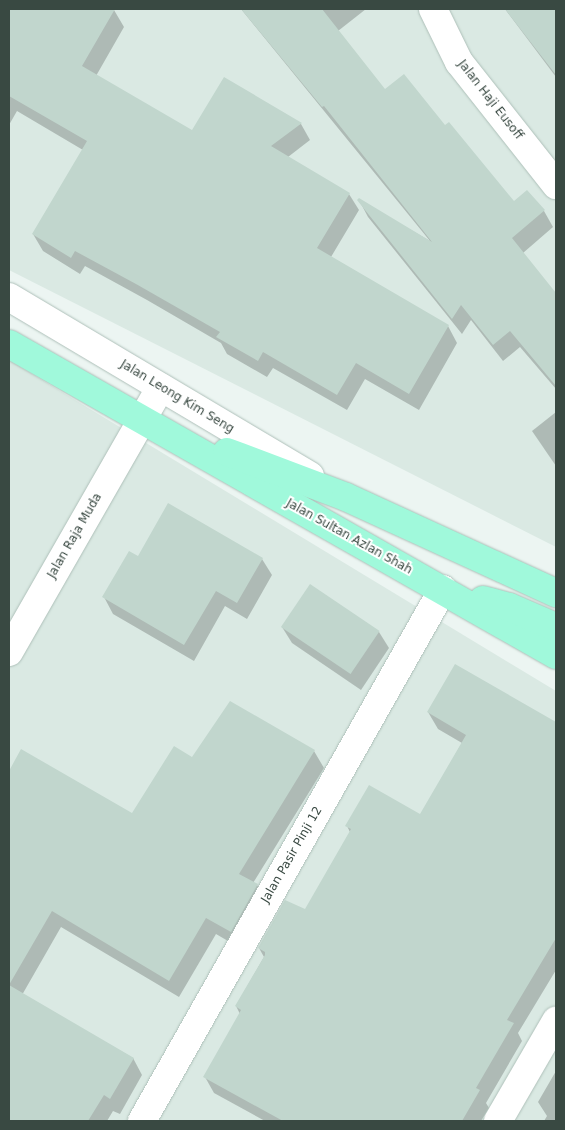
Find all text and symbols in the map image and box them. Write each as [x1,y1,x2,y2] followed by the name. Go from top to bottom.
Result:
[454,57,526,143] street label: Jalan Haji Eusoff
[118,357,236,437] street label: Jalan Leong Kim Seng
[45,491,105,581] street label: Jalan Raja Muda
[283,496,415,578] street label: Jalan Sultan Azlan Shah
[259,804,325,906] street label: Jalan Pasir Pinji 12

